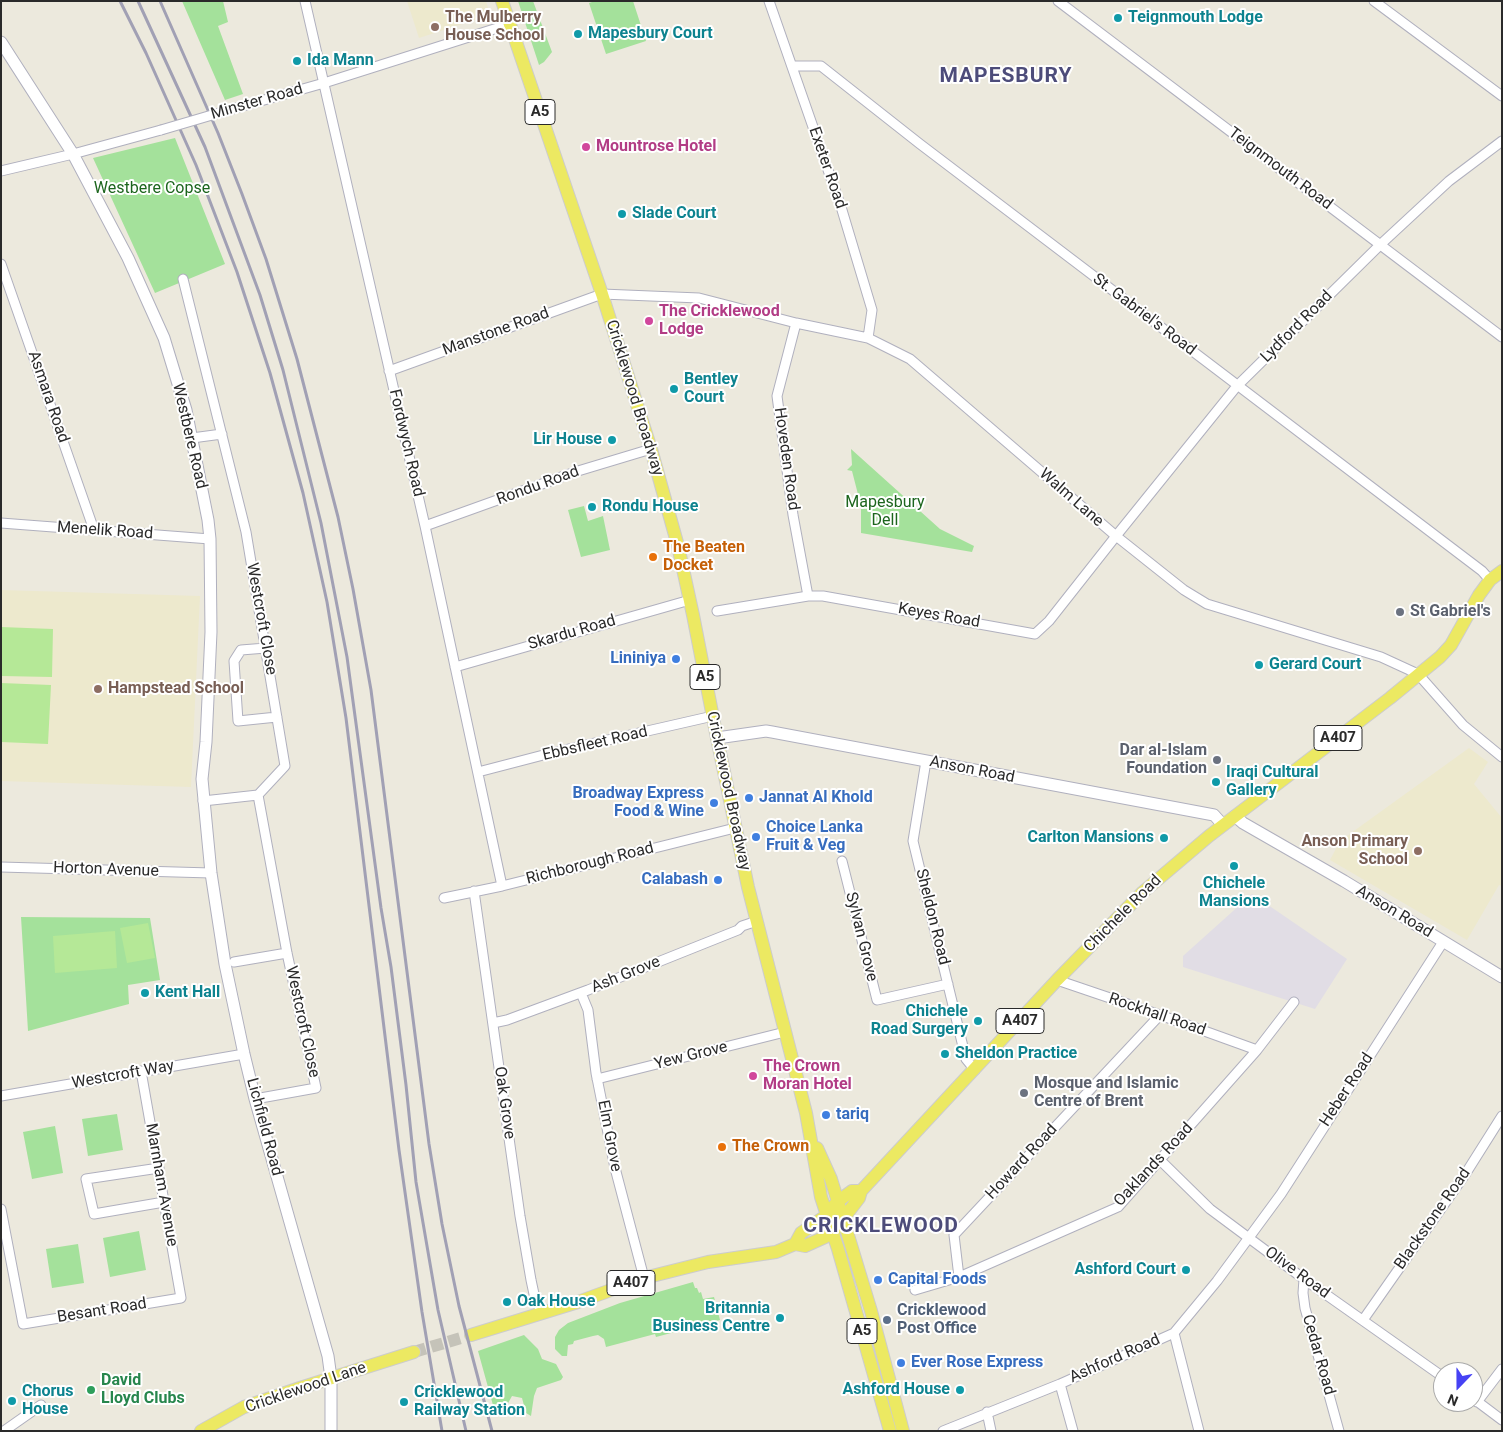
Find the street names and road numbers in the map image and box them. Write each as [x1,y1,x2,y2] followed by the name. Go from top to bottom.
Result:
[209,80,305,124] street label: Minster Road
[525,100,555,124] road number: A5
[1224,124,1336,214] street label: Teignmouth Road
[804,125,850,211] street label: Exeter Road
[1089,270,1199,360] street label: St. Gabriel's Road
[1257,287,1337,367] street label: Lydford Road
[440,304,552,360] street label: Manstone Road
[601,318,667,478] street label: Cricklewood Broadway
[23,349,73,445] street label: Asmara Road
[168,381,210,491] street label: Westbere Road
[384,388,428,498] street label: Fordwych Road
[769,406,803,512] street label: Hoveden Road
[494,462,582,510] street label: Rondu Road
[1035,465,1107,531] street label: Walm Lane
[56,518,154,544] street label: Menelik Road
[242,561,280,677] street label: Westcroft Close
[896,599,982,633] street label: Keyes Road
[526,611,618,655] street label: Skardu Road
[690,664,720,690] road number: A5
[702,710,754,872] street label: Cricklewood Broadway
[541,723,649,765] street label: Ebbsfleet Road
[1314,726,1362,750] road number: A407
[928,752,1016,788] street label: Anson Road
[524,839,656,889] street label: Richborough Road
[53,859,159,881] street label: Horton Avenue
[911,867,953,967] street label: Sheldon Road
[1080,871,1166,957] street label: Chichele Road
[1352,882,1436,942] street label: Anson Road
[841,890,881,984] street label: Sylvan Grove
[589,952,663,998] street label: Ash Grove
[281,964,323,1080] street label: Westcroft Close
[1106,989,1208,1041] street label: Rockhall Road
[996,1008,1044,1034] road number: A407
[652,1038,730,1074] street label: Yew Grove
[1316,1050,1378,1130] street label: Heber Road
[70,1057,176,1093] street label: Westcroft Way
[489,1065,519,1141] street label: Oak Grove
[242,1076,286,1178] street label: Lichfield Road
[593,1099,625,1173] street label: Elm Grove
[1110,1119,1198,1211] street label: Oaklands Road
[982,1120,1062,1204] street label: Howard Road
[141,1122,181,1248] street label: Marnham Avenue
[1391,1165,1475,1273] street label: Blackstone Road
[1261,1243,1333,1303] street label: Olive Road
[607,1270,655,1296] road number: A407
[56,1294,148,1328] street label: Besant Road
[1297,1313,1339,1397] street label: Cedar Road
[847,1318,877,1344] road number: A5
[1067,1330,1163,1388] street label: Ashford Road
[243,1358,369,1418] street label: Cricklewood Lane

